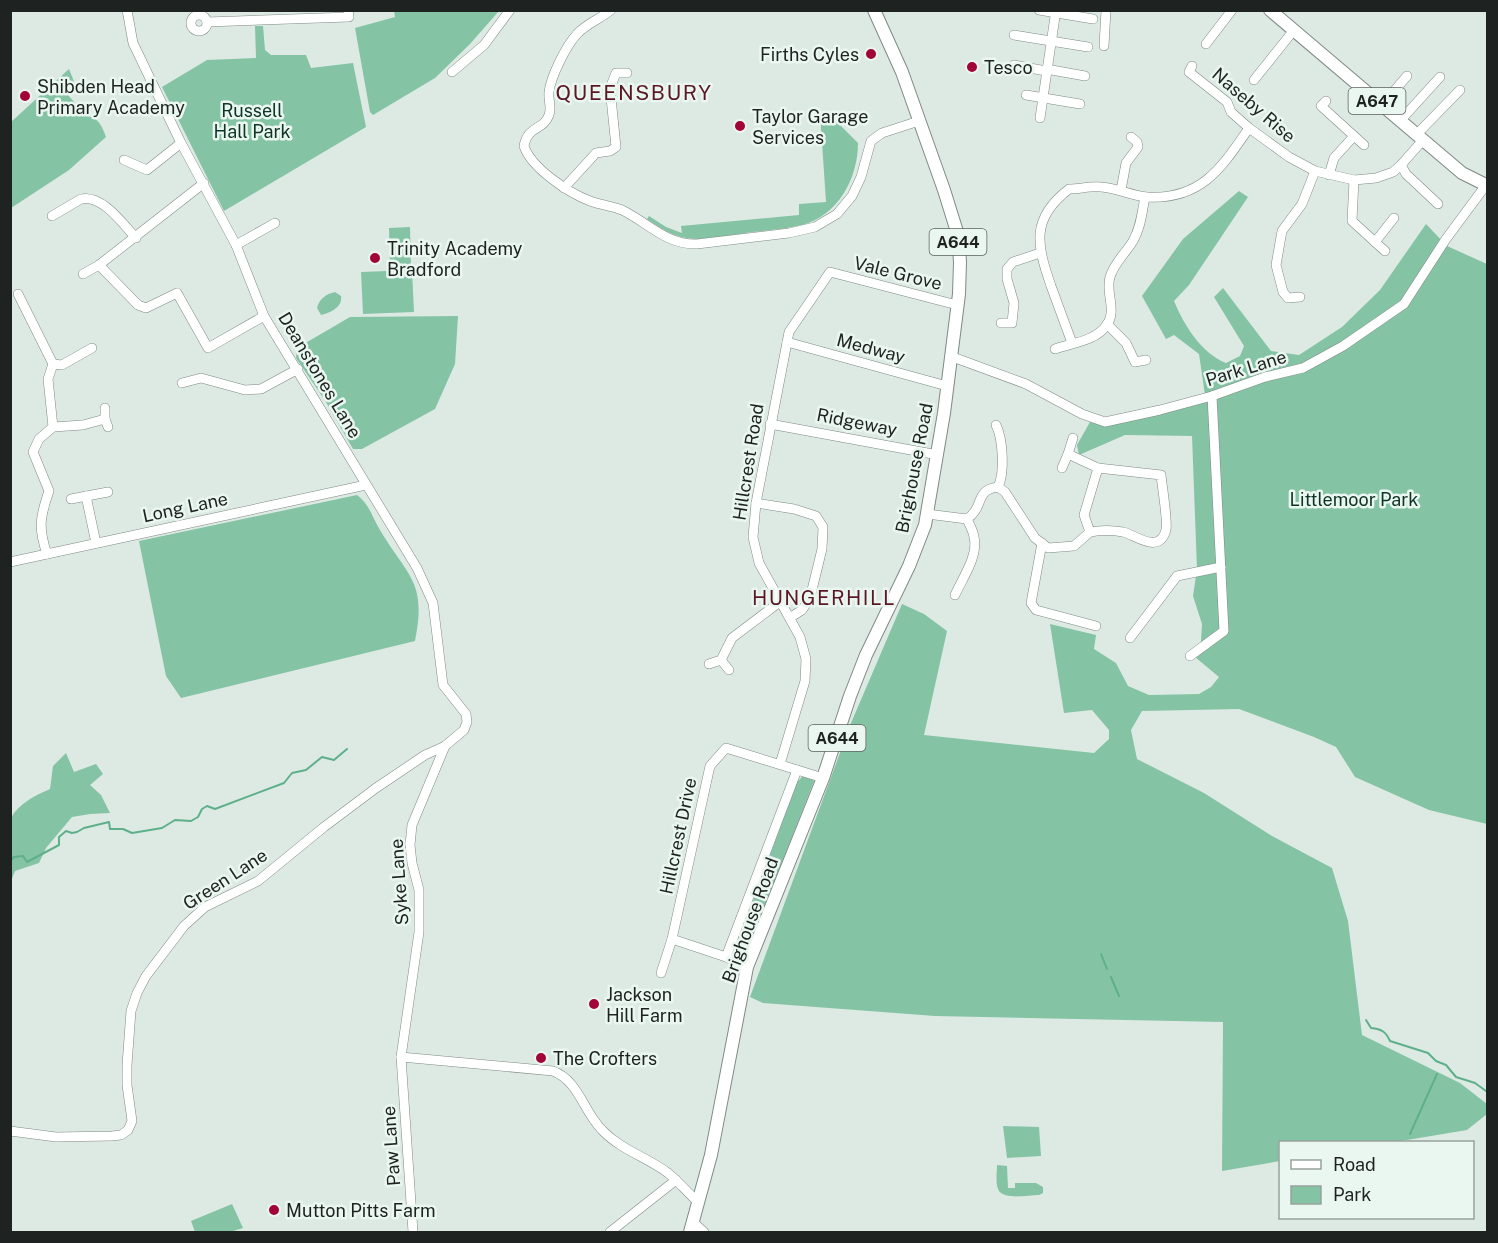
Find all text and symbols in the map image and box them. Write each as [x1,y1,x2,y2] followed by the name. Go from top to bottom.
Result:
[760,44,859,65] place label: Firths Cyles
[864,47,878,61] marker: Firths Cyles
[984,57,1033,78] place label: Tesco
[965,60,979,74] marker: Tesco
[1208,63,1300,147] street label: Naseby Rise
[37,76,185,118] place label: Shibden Head Primary Academy
[556,80,712,105] district label: QUEENSBURY
[1348,88,1406,114] road number: A647
[18,89,32,103] marker: Shibden Head Primary Academy
[213,100,291,142] park label: Russell Hall Park
[752,106,868,148] place label: Taylor Garage Services
[733,119,747,133] marker: Taylor Garage Services
[930,229,986,255] road number: A644
[387,238,523,280] place label: Trinity Academy Bradford
[368,251,382,265] marker: Trinity Academy Bradford
[852,252,944,294] street label: Vale Grove
[274,308,366,442] street label: Deanstones Lane
[835,329,908,367] street label: Medway
[1203,346,1289,390] street label: Park Lane
[891,401,937,535] street label: Brighouse Road
[728,402,768,522] street label: Hillcrest Road
[815,404,899,440] street label: Ridgeway
[140,488,230,526] street label: Long Lane
[1290,489,1418,510] park label: Littlemoor Park
[752,586,896,610] district label: HUNGERHILL
[808,725,866,751] road number: A644
[655,776,701,896] street label: Hillcrest Drive
[386,838,412,926] street label: Syke Lane
[179,844,271,914] street label: Green Lane
[718,854,782,986] street label: Brighouse Road
[606,984,682,1026] place label: Jackson Hill Farm
[587,997,601,1011] marker: Jackson Hill Farm
[553,1048,657,1069] place label: The Crofters
[534,1051,548,1065] marker: The Crofters
[378,1105,404,1187] street label: Paw Lane
[1279,1141,1474,1219] legend
[1333,1154,1376,1175] text: Road
[1333,1184,1371,1205] text: Park
[286,1200,436,1221] place label: Mutton Pitts Farm
[267,1203,281,1217] marker: Mutton Pitts Farm

